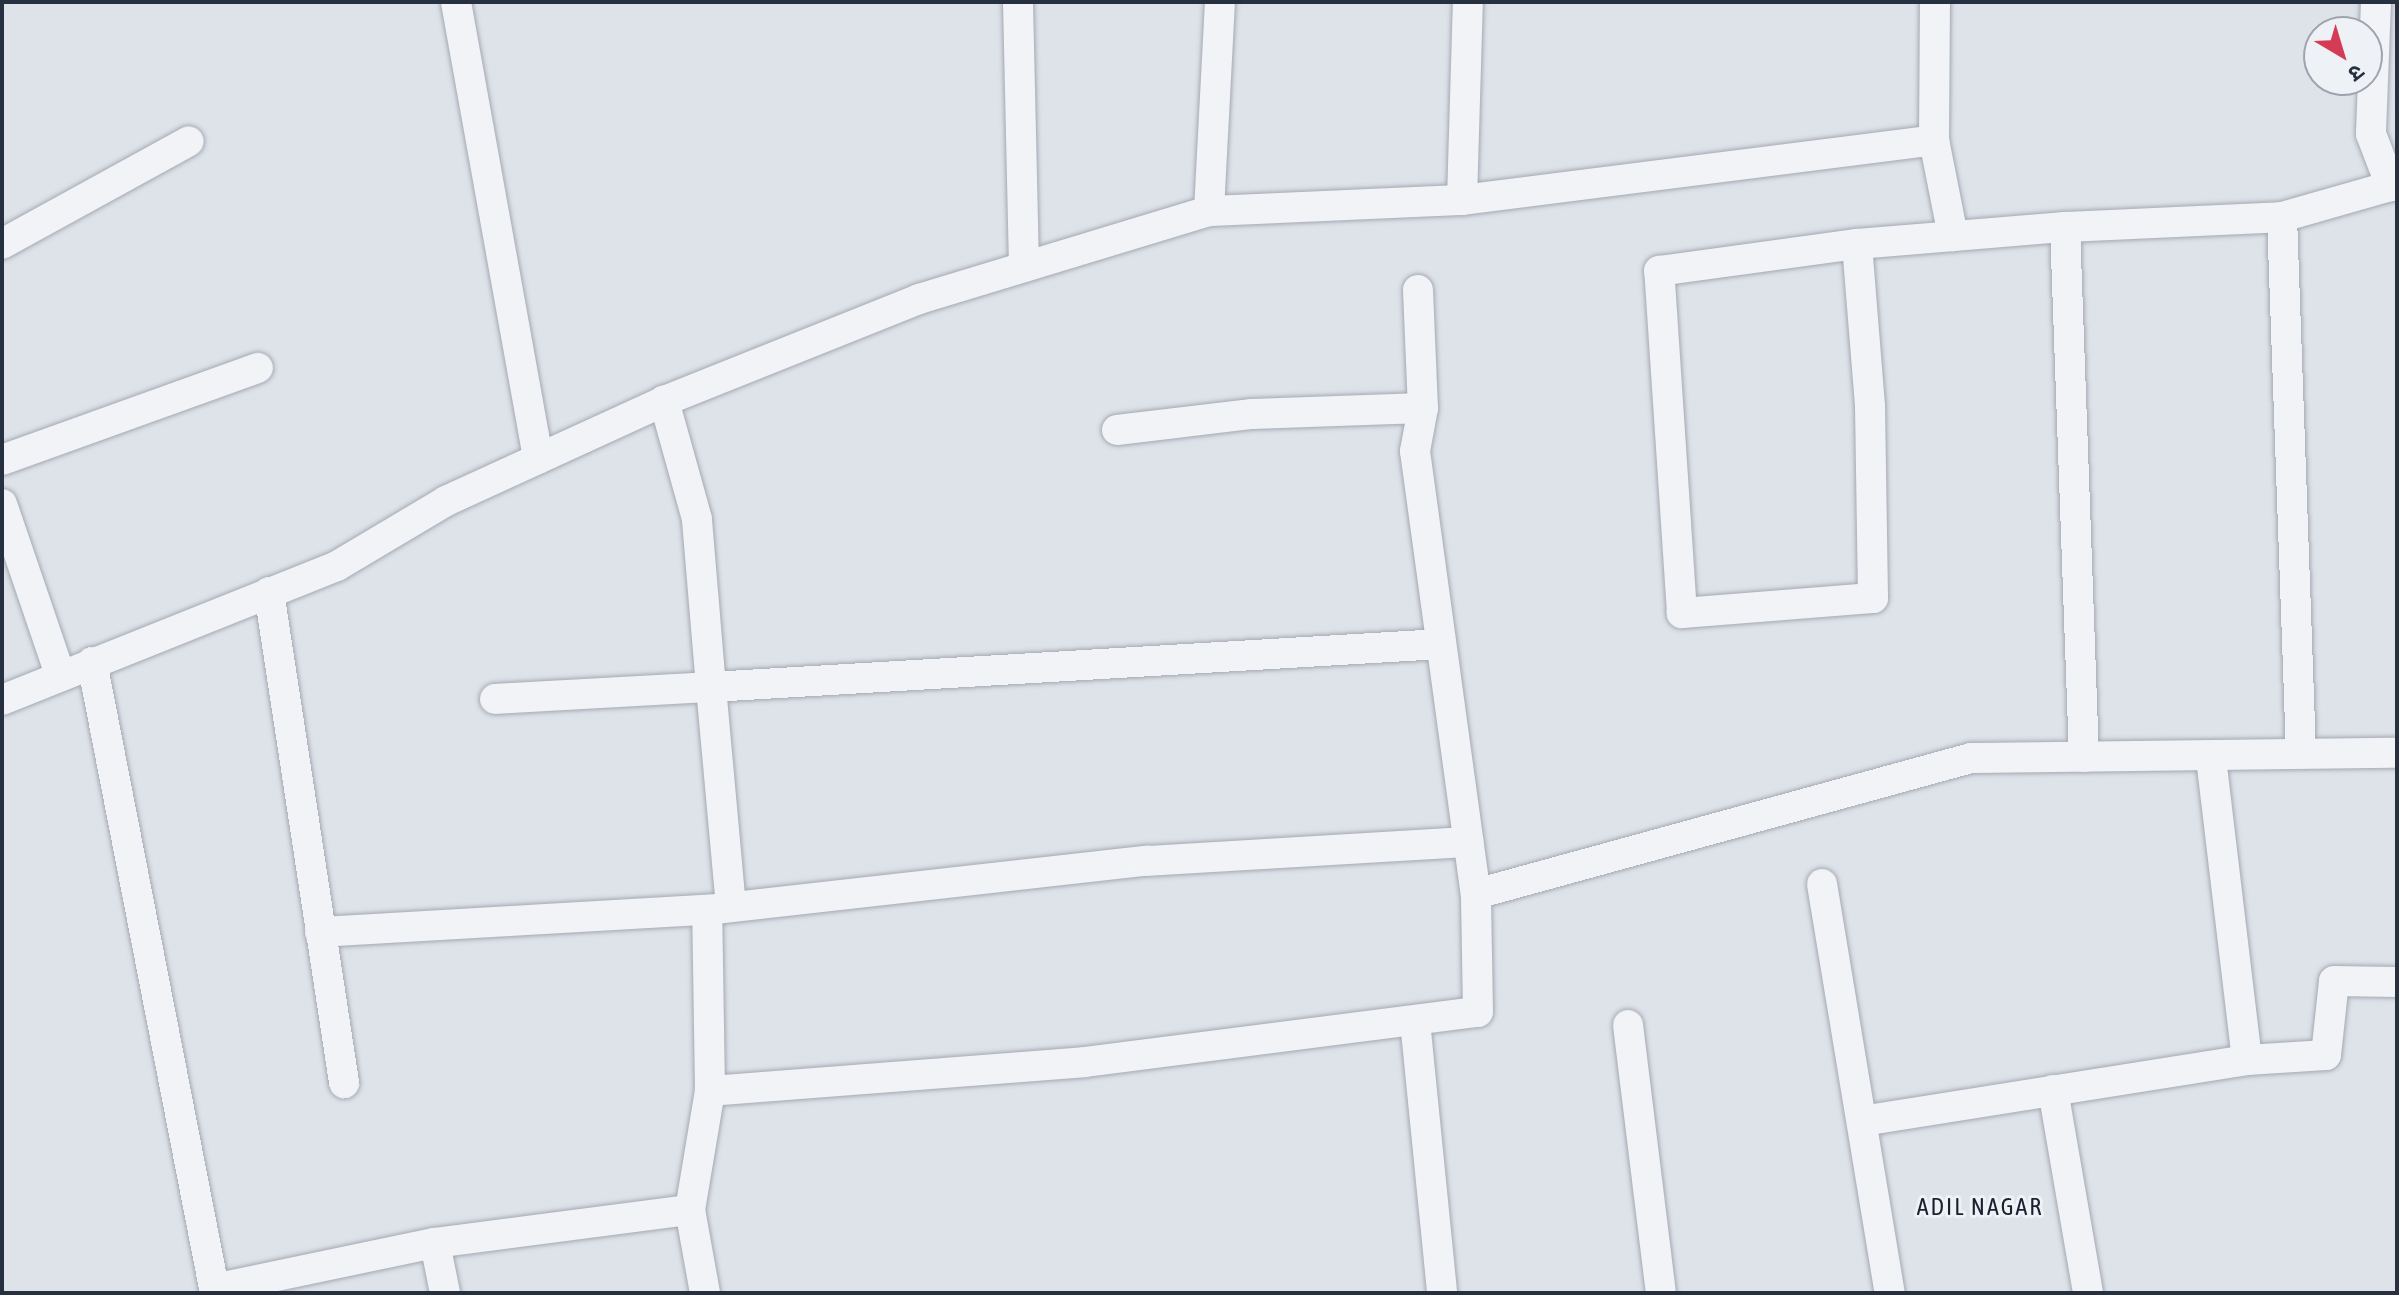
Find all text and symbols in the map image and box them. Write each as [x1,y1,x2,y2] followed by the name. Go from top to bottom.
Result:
[2303,16,2383,96] north arrow
[2343,59,2370,88] text: उ
[1917,1193,2043,1221] district label: ADIL NAGAR

